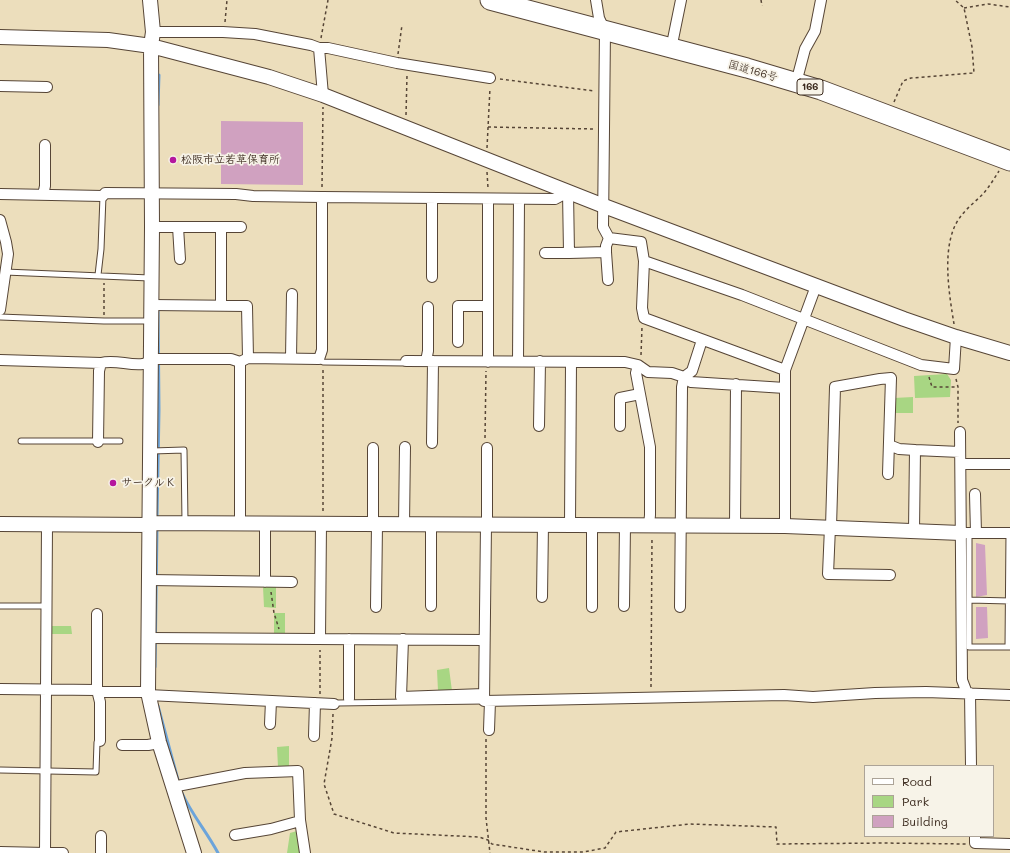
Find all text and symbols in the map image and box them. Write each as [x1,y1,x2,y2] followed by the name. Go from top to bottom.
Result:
[727,58,779,84] street label: 国道166号
[797,79,823,95] road number: 166
[181,153,280,167] place label: 松阪市立若草保育所
[168,155,178,165] marker: 松阪市立若草保育所
[121,476,176,490] place label: サークルＫ
[108,478,118,488] marker: サークルＫ
[864,765,994,837] legend
[902,773,932,789] text: Road
[902,793,929,809] text: Park
[902,813,948,829] text: Building

